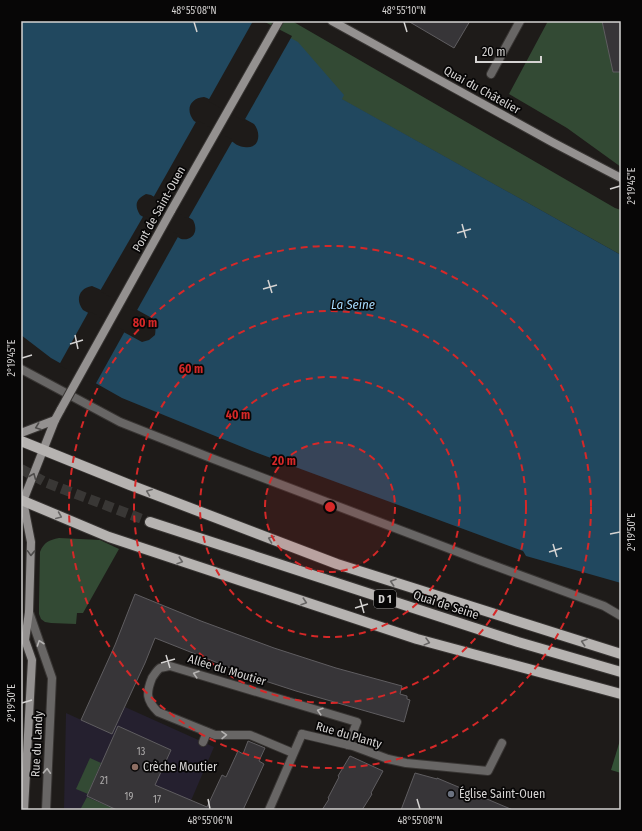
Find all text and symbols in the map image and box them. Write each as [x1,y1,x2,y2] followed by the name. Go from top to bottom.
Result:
[171,5,217,17] text: 48°55'08"N
[382,5,426,17] text: 48°55'10"N
[476,38,541,64] scale bar
[482,45,506,59] text: 20 m
[441,63,523,117] street label: Quai du Châtelier
[130,164,188,254] street label: Pont de Saint-Ouen
[626,167,638,204] text: 2°19'45"E
[331,297,375,312] water label: La Seine
[133,316,157,330] text: 80 m
[6,339,18,376] text: 2°19'45"E
[179,362,203,376] text: 60 m
[226,408,250,422] text: 40 m
[35,422,42,430] one-way arrow
[271,454,296,468] text: 20 m
[28,472,36,480] one-way arrow
[146,489,153,497] one-way arrow
[323,500,337,514] centre of rings
[54,511,62,519] one-way arrow
[626,513,638,551] text: 2°19'50"E
[267,535,274,543] one-way arrow
[26,550,35,556] one-way arrow
[177,556,184,565] one-way arrow
[390,578,397,587] one-way arrow
[412,588,481,622] street label: Quai de Seine
[374,590,396,608] road number: D 1
[300,597,307,606] one-way arrow
[424,637,431,646] one-way arrow
[580,638,587,647] one-way arrow
[36,640,44,647] one-way arrow
[186,651,269,689] street label: Allée du Moutier
[192,670,199,679] one-way arrow
[6,684,18,722] text: 2°19'50"E
[317,707,324,716] one-way arrow
[28,710,46,777] street label: Rue du Landy
[314,719,384,751] street label: Rue du Planty
[221,731,227,739] one-way arrow
[137,746,146,758] house number: 13
[143,760,218,774] place label: Crèche Moutier
[130,762,140,772] marker: Crèche Moutier
[43,768,52,774] one-way arrow
[100,775,108,787] house number: 21
[459,786,545,801] place label: Église Saint-Ouen
[446,789,456,799] marker: Église Saint-Ouen
[125,791,134,803] house number: 19
[153,794,161,806] house number: 17
[187,815,233,827] text: 48°55'06"N
[397,815,443,827] text: 48°55'08"N

